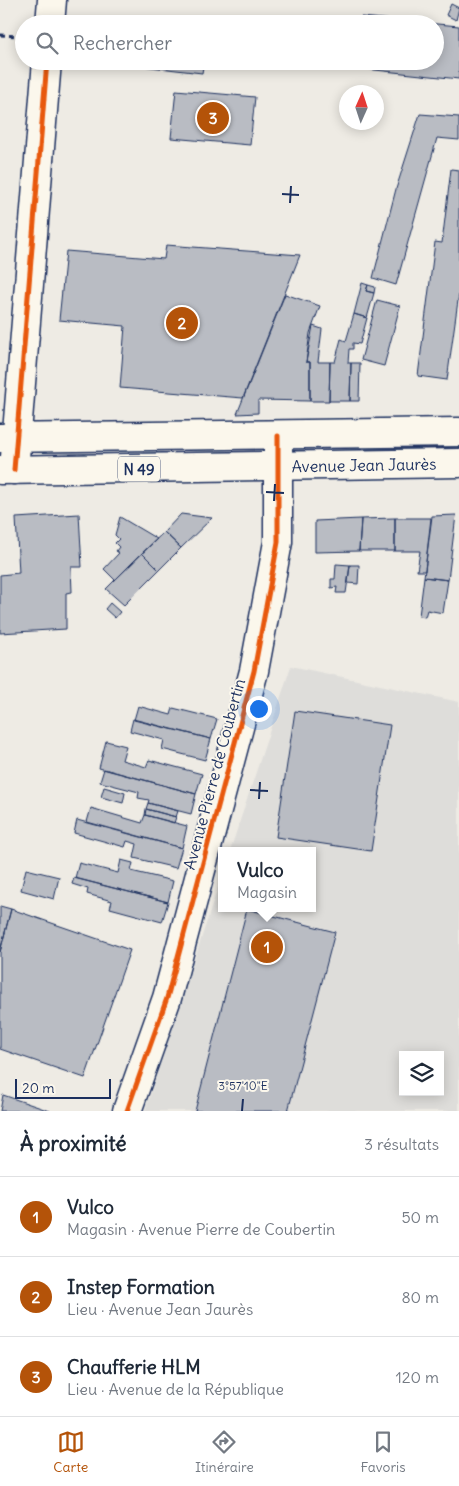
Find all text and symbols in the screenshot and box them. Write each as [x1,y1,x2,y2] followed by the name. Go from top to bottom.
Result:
[15,15,444,70] search box
[33,29,61,57] icon: search
[73,31,172,55] text: Rechercher
[339,85,384,130] north arrow
[197,99,229,137] pin: 3
[166,304,198,342] pin: 2
[291,454,437,476] street label: Avenue Jean Jaurès
[118,456,160,482] road number: N 49
[179,676,249,872] street label: Avenue Pierre de Coubertin
[246,696,272,722] your location
[218,847,316,912] popup
[237,858,284,882] text: Vulco
[237,882,297,902] text: Magasin
[251,928,283,966] pin: 1
[399,1051,444,1096] map controls
[399,1051,444,1096] button: layers
[15,1076,111,1099] scale bar
[218,1078,268,1093] text: 3°57'10"E
[22,1079,55,1097] text: 20 m
[20,1130,127,1157] text: À proximité
[364,1134,439,1154] text: 3 résultats
[67,1195,114,1219] text: Vulco
[33,1207,39,1227] text: 1
[401,1207,439,1227] text: 50 m
[67,1219,335,1239] text: Magasin · Avenue Pierre de Coubertin
[67,1275,215,1299] text: Instep Formation
[32,1287,40,1307] text: 2
[401,1287,439,1307] text: 80 m
[67,1299,253,1319] text: Lieu · Avenue Jean Jaurès
[67,1355,201,1379] text: Chaufferie HLM
[31,1367,41,1387] text: 3
[396,1367,439,1387] text: 120 m
[67,1379,284,1399] text: Lieu · Avenue de la République
[53,1428,88,1476] tab: Carte
[195,1428,254,1476] tab: Itinéraire
[360,1428,406,1476] tab: Favoris

